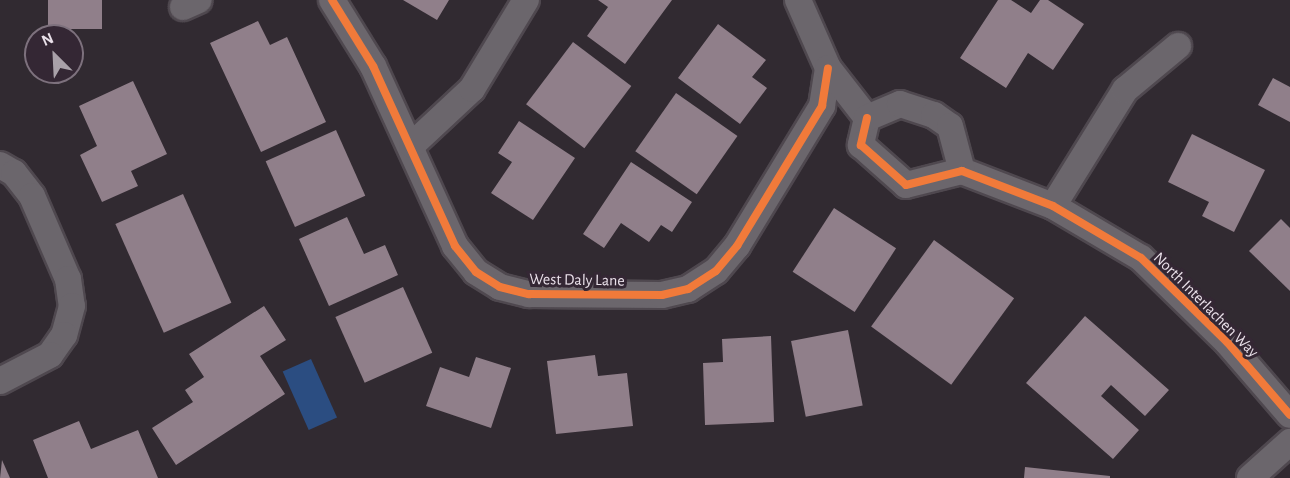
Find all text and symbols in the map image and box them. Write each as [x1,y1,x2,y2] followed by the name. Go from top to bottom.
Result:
[24,24,84,84] north arrow
[39,30,56,49] text: N
[1149,248,1263,362] street label: North Interlachen Way
[529,270,625,290] street label: West Daly Lane

